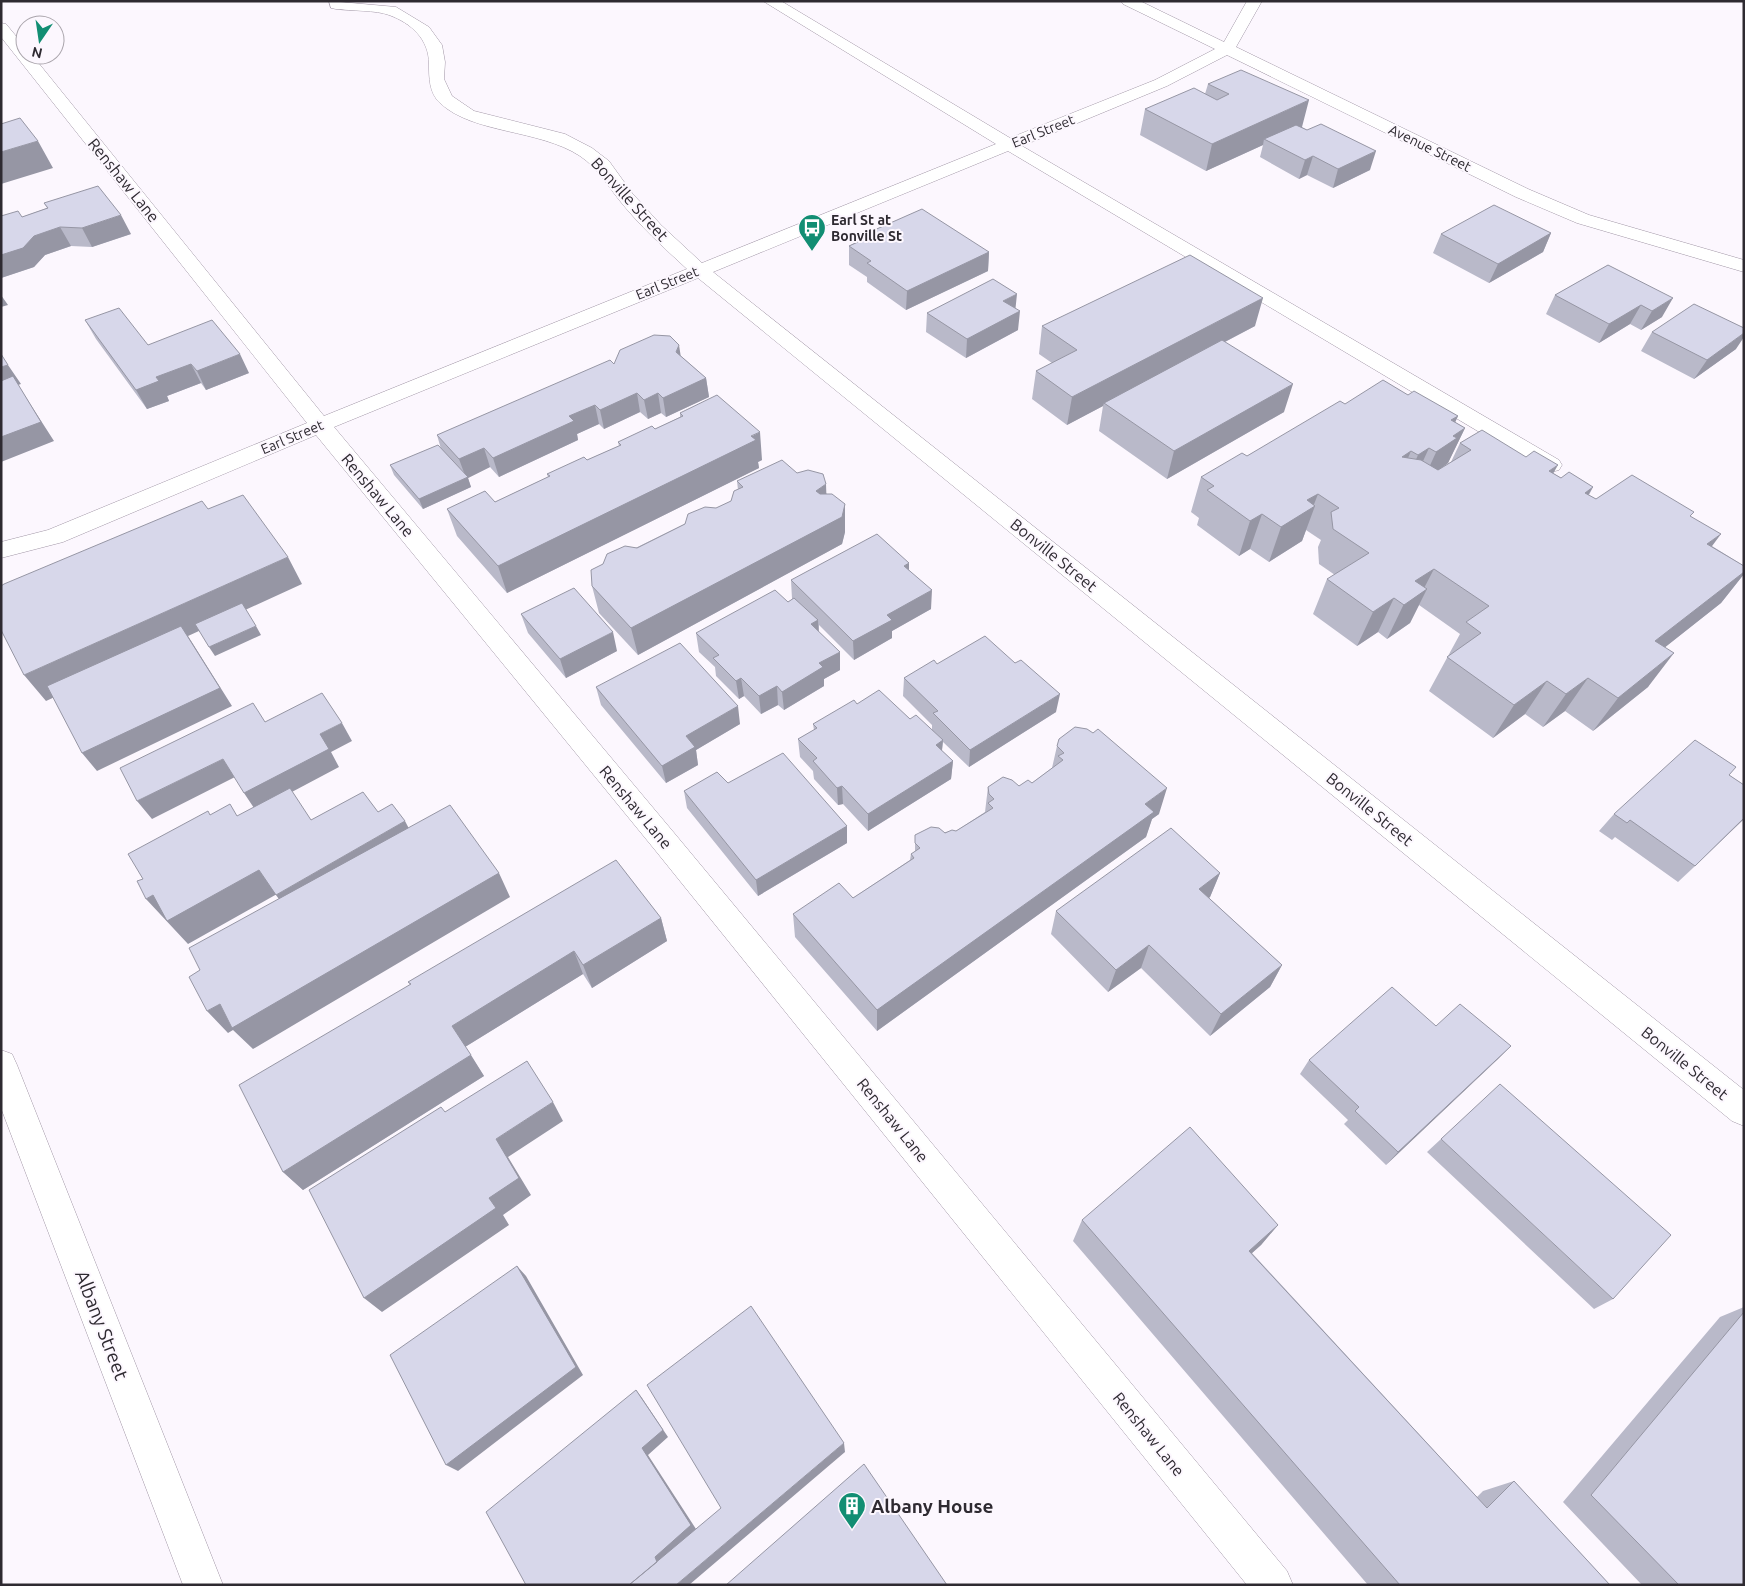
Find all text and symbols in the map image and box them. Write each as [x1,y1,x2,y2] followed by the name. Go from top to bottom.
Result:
[15,15,65,65] north arrow
[30,44,44,62] text: N
[1009,111,1077,151] street label: Earl Street
[1386,121,1474,175] street label: Avenue Street
[85,134,163,226] street label: Renshaw Lane
[588,154,673,245] street label: Bonville Street
[831,212,902,244] place label: Earl St at Bonville St
[797,213,827,252] bus stop icon: Earl St at Bonville St
[633,263,701,303] street label: Earl Street
[258,416,326,457] street label: Earl Street
[338,450,418,540] street label: Renshaw Lane
[1007,515,1101,596] street label: Bonville Street
[596,762,676,852] street label: Renshaw Lane
[1323,769,1417,850] street label: Bonville Street
[1638,1023,1732,1104] street label: Bonville Street
[854,1074,932,1166] street label: Renshaw Lane
[71,1267,133,1383] street label: Albany Street
[1110,1388,1188,1480] street label: Renshaw Lane
[837,1491,867,1530] building icon: Albany House
[871,1495,994,1517] place label: Albany House

